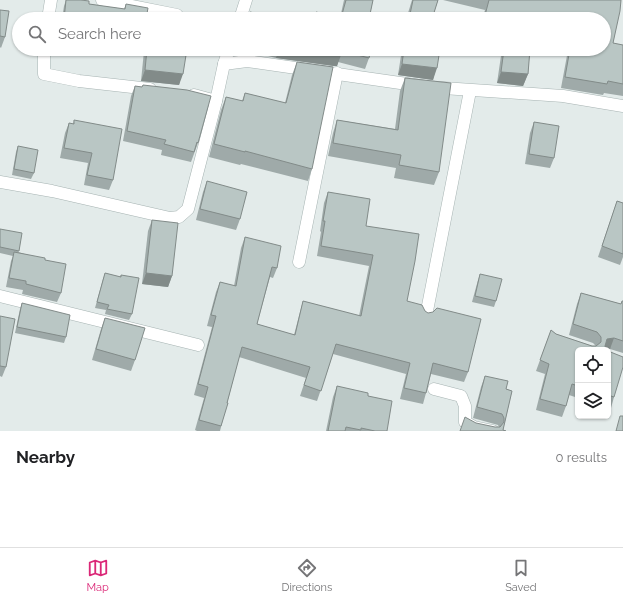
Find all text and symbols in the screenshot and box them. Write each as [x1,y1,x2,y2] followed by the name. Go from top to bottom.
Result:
[12,12,611,56] search box
[26,23,48,45] icon: search
[58,25,141,43] text: Search here
[575,347,611,419] map controls
[575,347,611,383] button: locate
[575,383,611,419] button: layers
[16,447,75,467] text: Nearby
[556,450,607,465] text: 0 results
[86,557,109,594] tab: Map
[282,557,332,594] tab: Directions
[505,557,537,594] tab: Saved

